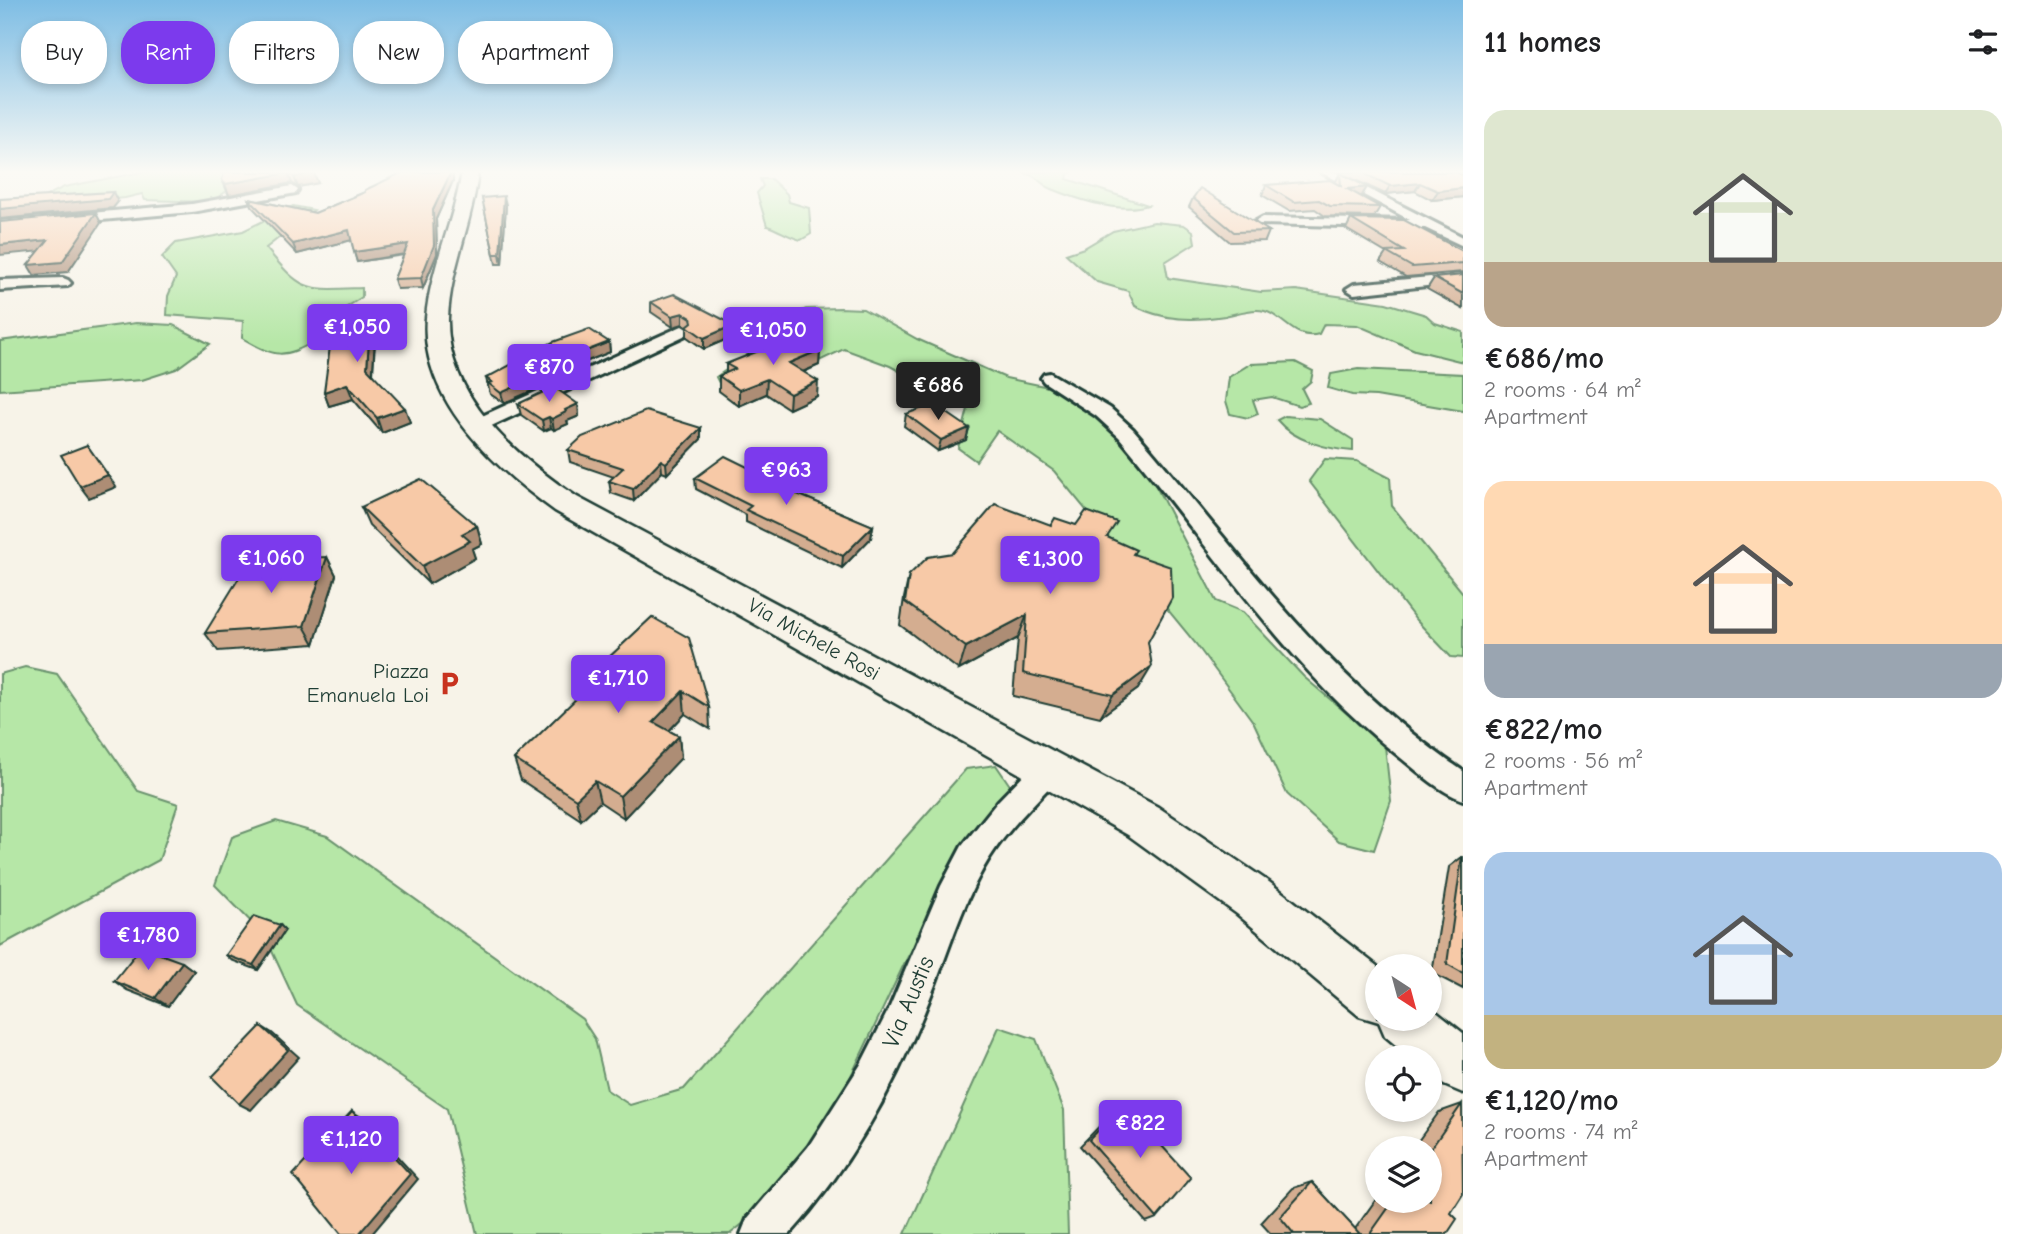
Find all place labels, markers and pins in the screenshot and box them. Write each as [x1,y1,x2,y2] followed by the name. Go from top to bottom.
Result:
[300,304,414,364] pin: €1,050
[716,308,830,367] pin: €1,050
[508,344,590,404] pin: €870
[897,362,979,422] pin: €686
[745,448,827,507] pin: €963
[214,536,328,595] pin: €1,060
[993,536,1107,596] pin: €1,300
[561,656,675,715] pin: €1,710
[307,659,429,707] place label: Piazza Emanuela Loi
[435,669,463,697] parking icon: Piazza Emanuela Loi
[91,912,205,972] pin: €1,780
[1099,1100,1181,1160] pin: €822
[294,1116,408,1176] pin: €1,120

